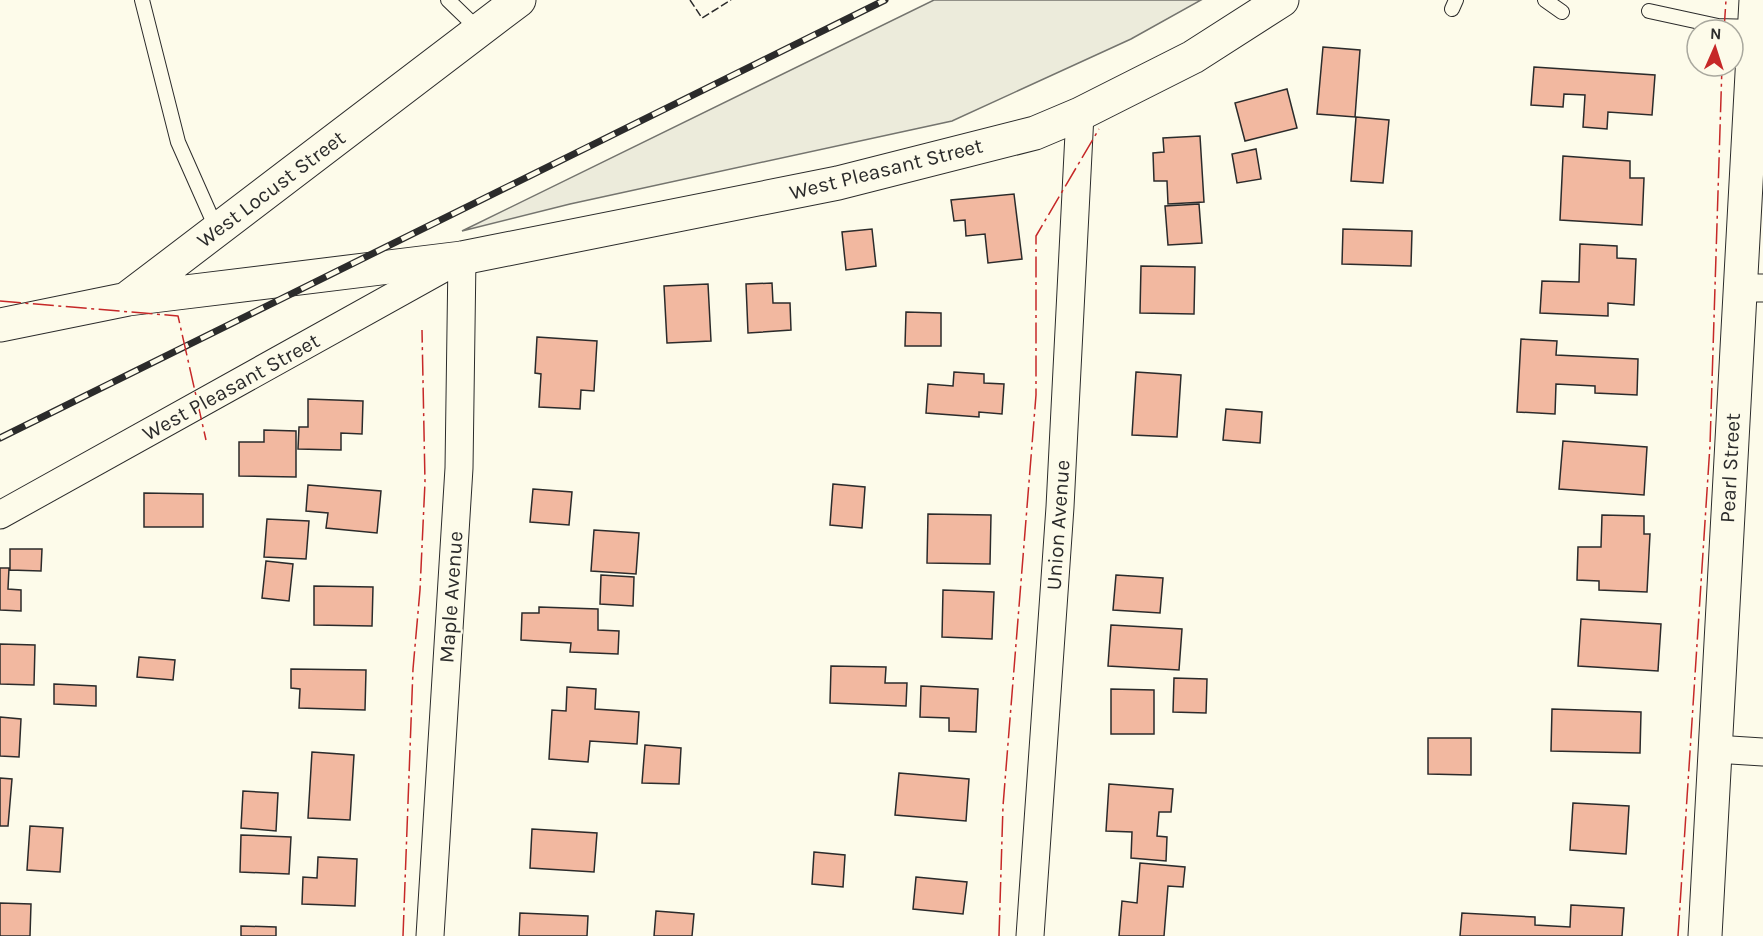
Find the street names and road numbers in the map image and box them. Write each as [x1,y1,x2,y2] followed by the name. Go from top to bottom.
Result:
[192,125,350,253] street label: West Locust Street
[787,133,985,205] street label: West Pleasant Street
[138,328,324,446] street label: West Pleasant Street
[1715,412,1745,524] street label: Pearl Street
[1041,459,1075,591] street label: Union Avenue
[434,530,468,664] street label: Maple Avenue

